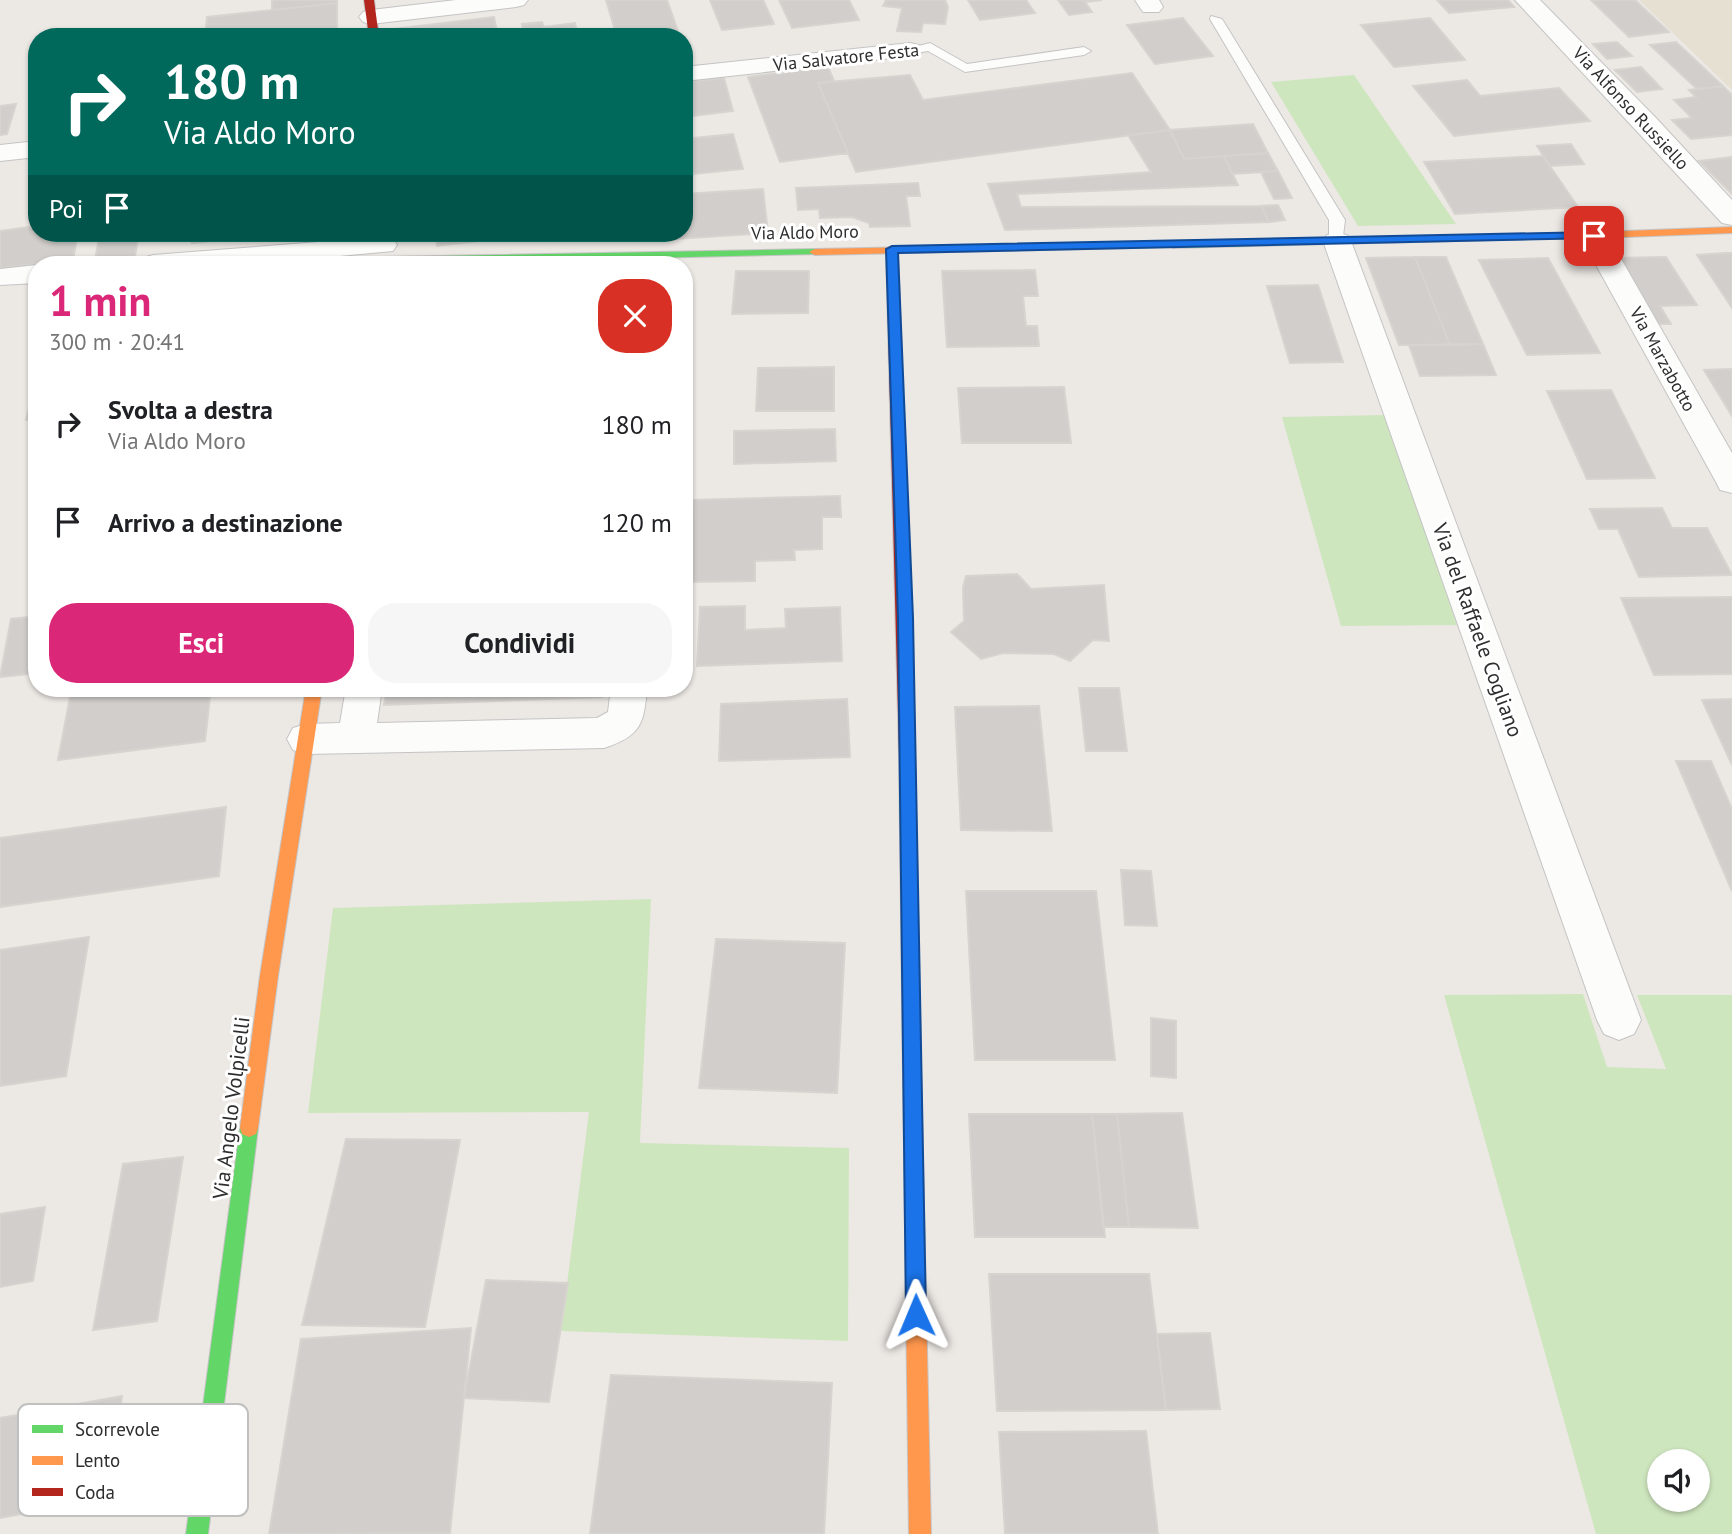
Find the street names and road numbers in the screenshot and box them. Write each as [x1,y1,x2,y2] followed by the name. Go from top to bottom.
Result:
[771,38,920,76] street label: Via Salvatore Festa
[1567,41,1694,175] street label: Via Alfonso Russiello
[750,220,859,244] street label: Via Aldo Moro
[1624,302,1701,415] street label: Via Marzabotto
[1426,518,1529,741] street label: Via del Raffaele Cogliano
[206,1015,256,1202] street label: Via Angelo Volpicelli

